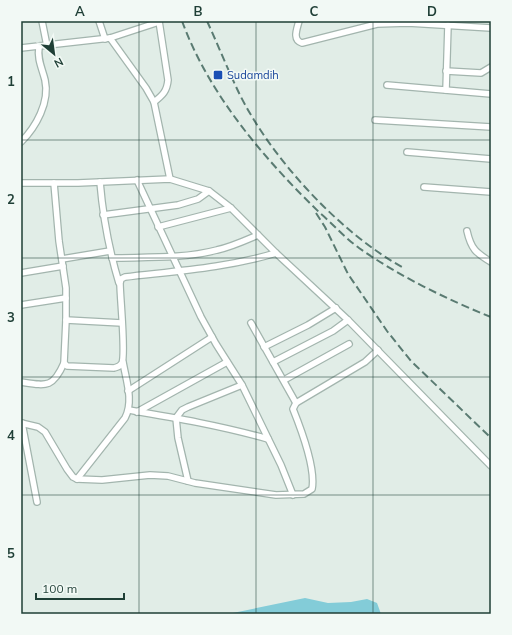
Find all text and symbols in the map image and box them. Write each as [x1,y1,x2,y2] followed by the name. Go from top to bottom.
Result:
[75,3,85,19] text: A
[194,3,203,19] text: B
[310,3,319,19] text: C
[427,3,437,19] text: D
[34,34,74,74] north arrow
[52,55,66,71] text: N
[227,68,279,82] place label: Sudamdih
[212,69,224,81] marker: Sudamdih
[7,73,15,89] text: 1
[7,191,15,207] text: 2
[7,309,15,325] text: 3
[7,427,15,443] text: 4
[7,545,15,561] text: 5
[36,575,124,601] scale bar
[42,581,77,596] text: 100 m

